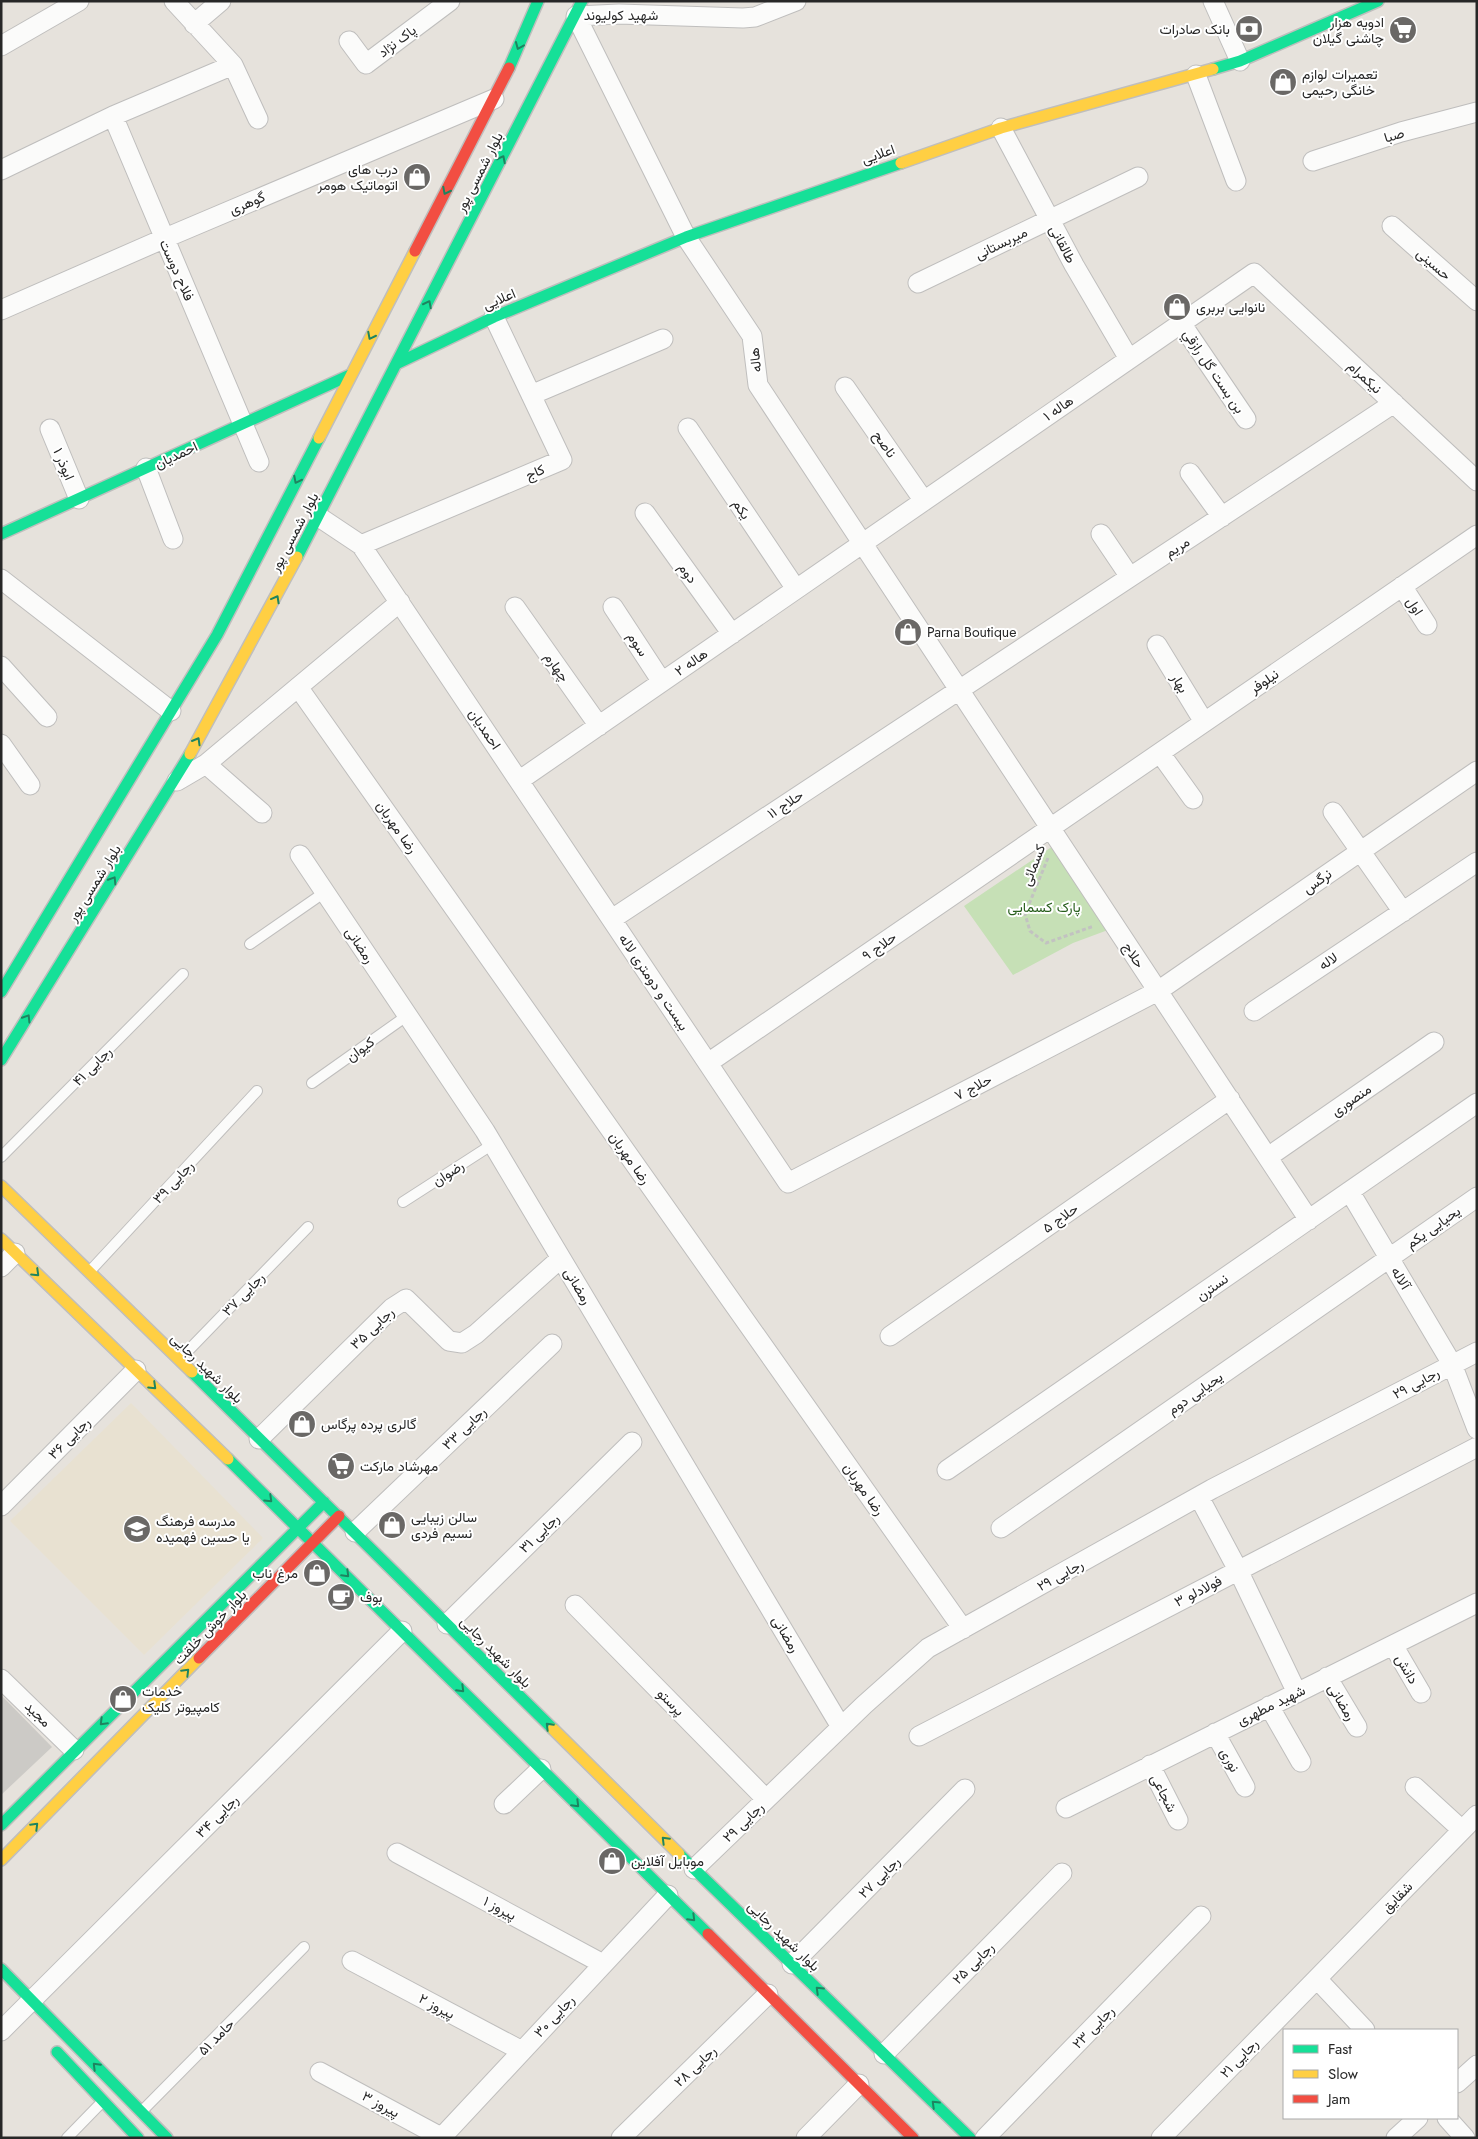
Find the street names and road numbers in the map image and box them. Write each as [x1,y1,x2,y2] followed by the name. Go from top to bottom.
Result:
[584,5,658,25] street label: شهید کولیوند
[374,20,420,62] street label: پاک نژاد
[1381,122,1407,148] street label: صبا
[450,129,508,216] street label: بلوار شمسی پور
[859,139,897,169] street label: اعلایی
[226,186,268,220] street label: گوهری
[1045,221,1081,267] street label: طالقانی
[971,222,1031,264] street label: میربستانی
[154,236,199,304] street label: فلاح دوست
[1412,243,1456,285] street label: حسینی
[479,283,519,315] street label: اعلایی
[1177,325,1250,418] street label: بن بست گل رازقي
[744,346,766,373] street label: هاله
[1343,356,1387,398] street label: نیکمرام
[1039,390,1077,426] street label: هاله ۱
[868,426,902,462] street label: ناصح
[151,436,201,474] street label: احمدیان
[48,445,80,483] street label: ابوذر ۱
[522,459,548,486] street label: کاج
[264,489,323,576] street label: بلوار شمسی پور
[728,495,756,523] street label: یکم
[1161,532,1193,562] street label: مریم
[674,559,703,588] street label: دوم
[1402,593,1428,619] street label: اول
[623,628,653,660] street label: سوم
[670,643,712,681] street label: هاله ۲
[540,648,574,686] street label: چهارم
[1244,664,1283,699] street label: نیلوفر
[1166,669,1194,697] street label: بهار
[464,705,506,753] street label: احمدیان
[763,785,808,824] street label: حلاج ۱۱
[372,797,423,857] street label: رضا مهربان
[62,841,126,926] street label: بلوار شمسی پور
[1016,841,1050,889] street label: کسمائی
[1298,864,1336,898] street label: نرگس
[341,923,380,967] street label: رمضانی
[858,927,901,966] street label: حلاج ۹
[614,930,694,1034] street label: بیست و دومتری لاله
[1117,938,1150,972] street label: حلاج
[1314,947,1342,975] street label: لاله
[342,1032,378,1066] street label: کیوان
[68,1042,116,1090] street label: رجایی ۴۱
[951,1069,996,1106] street label: حلاج ۷
[1327,1079,1375,1121] street label: منصوری
[605,1128,656,1188] street label: رضا مهربان
[428,1155,468,1191] street label: رضوان
[148,1156,198,1208] street label: رجایی ۳۹
[1038,1198,1083,1238] street label: حلاج ۵
[1402,1201,1464,1253] street label: یحیایی یکم
[1386,1263,1417,1295] street label: آلاله
[559,1264,597,1308] street label: رمضانی
[217,1268,269,1320] street label: رجایی ۳۷
[1192,1269,1232,1305] street label: نسترن
[346,1302,399,1354] street label: رجایی ۳۵
[166,1328,248,1408] street label: بلوار شهید رجایی
[1389,1362,1443,1404] street label: رجایی ۲۹
[1163,1367,1227,1419] street label: یحیایی دوم
[437,1402,491,1454] street label: رجایی ۳۳
[43,1412,95,1464] street label: رجایی ۳۶
[839,1459,890,1519] street label: رضا مهربان
[514,1508,564,1557] street label: رجایی ۳۱
[1033,1554,1087,1596] street label: رجایی ۲۹
[1171,1571,1225,1611] street label: فولادلو ۳
[169,1585,251,1669] street label: بلوار خوش خلقت
[456,1612,536,1692] street label: بلوار شهید رجایی
[767,1612,805,1656] street label: رمضانی
[1391,1650,1424,1688] street label: دانش
[1233,1680,1309,1730] street label: شهید مطهری
[1323,1680,1361,1724] street label: رمضانی
[653,1684,689,1720] street label: پرستو
[20,1697,56,1731] street label: مجید
[1215,1744,1245,1776] street label: نوری
[1146,1770,1182,1816] street label: شجاعی
[191,1790,243,1842] street label: رجایی ۳۴
[718,1797,768,1847] street label: رجایی ۲۹
[854,1851,905,1902] street label: رجایی ۲۷
[1377,1877,1417,1917] street label: شقایق
[480,1891,520,1925] street label: پیروز ۱
[743,1896,825,1976] street label: بلوار شهید رجایی
[948,1937,999,1988] street label: رجایی ۲۵
[415,1988,459,2024] street label: پیروز ۲
[529,1990,579,2042] street label: رجایی ۳۰
[1067,2001,1119,2053] street label: رجایی ۲۳
[193,2014,239,2060] street label: حامد ۵۱
[1215,2034,1263,2082] street label: رجایی ۲۱
[669,2041,721,2091] street label: رجایی ۲۸
[359,2086,404,2122] street label: پیروز ۳

